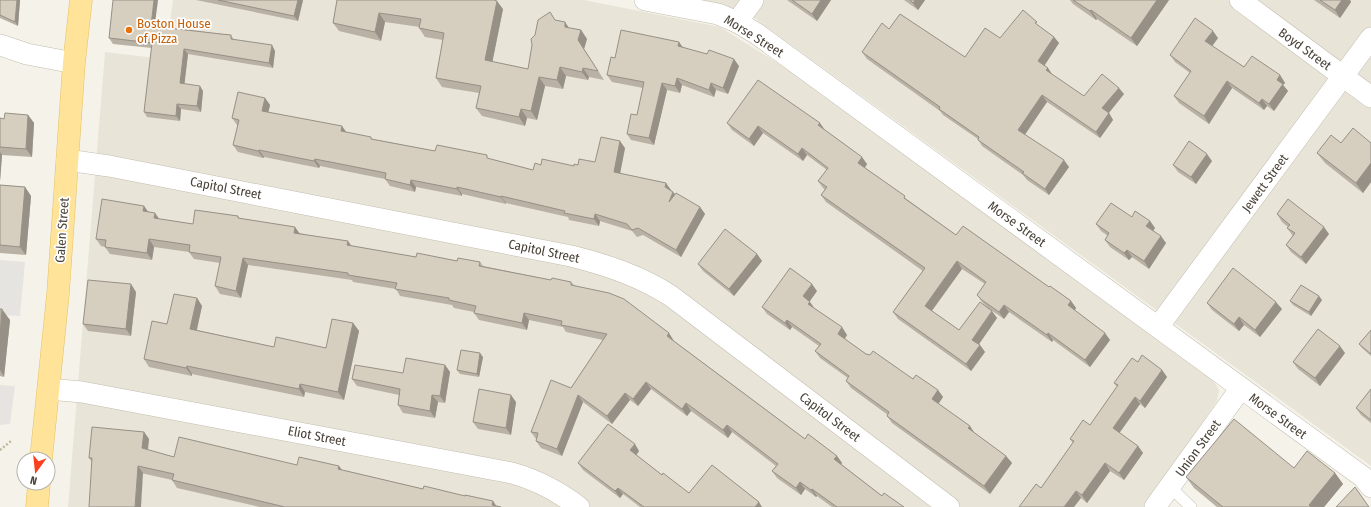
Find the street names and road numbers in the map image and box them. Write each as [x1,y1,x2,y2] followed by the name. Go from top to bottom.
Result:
[721,12,787,61] street label: Morse Street
[1276,25,1335,74] street label: Boyd Street
[1239,150,1292,215] street label: Jewett Street
[189,174,264,202] street label: Capitol Street
[52,196,72,263] street label: Galen Street
[985,198,1049,250] street label: Morse Street
[507,236,582,266] street label: Capitol Street
[797,389,864,445] street label: Capitol Street
[1246,390,1310,442] street label: Morse Street
[1172,416,1224,479] street label: Union Street
[287,423,348,449] street label: Eliot Street

